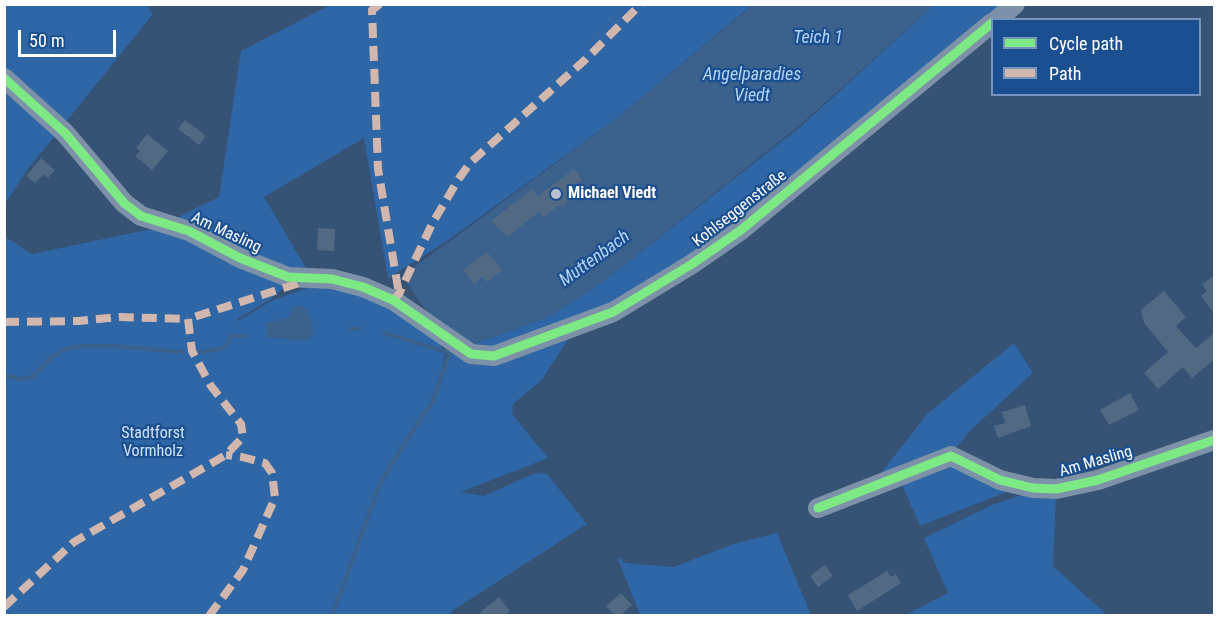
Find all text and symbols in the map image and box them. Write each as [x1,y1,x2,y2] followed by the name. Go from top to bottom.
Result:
[21,18,118,56] scale bar
[991,18,1201,96] legend
[793,27,843,49] water label: Teich 1
[29,30,64,51] text: 50 m
[1049,33,1123,54] text: Cycle path
[1049,63,1082,84] text: Path
[703,64,801,106] water label: Angelparadies Viedt
[689,166,791,252] street label: Kohlseggenstraße
[568,184,656,204] place label: Michael Viedt
[549,187,563,201] marker: Michael Viedt
[188,208,264,258] street label: Am Masling
[555,226,635,292] water label: Muttenbach
[121,424,185,462] park label: Stadtforst Vormholz
[1057,442,1135,482] street label: Am Masling

